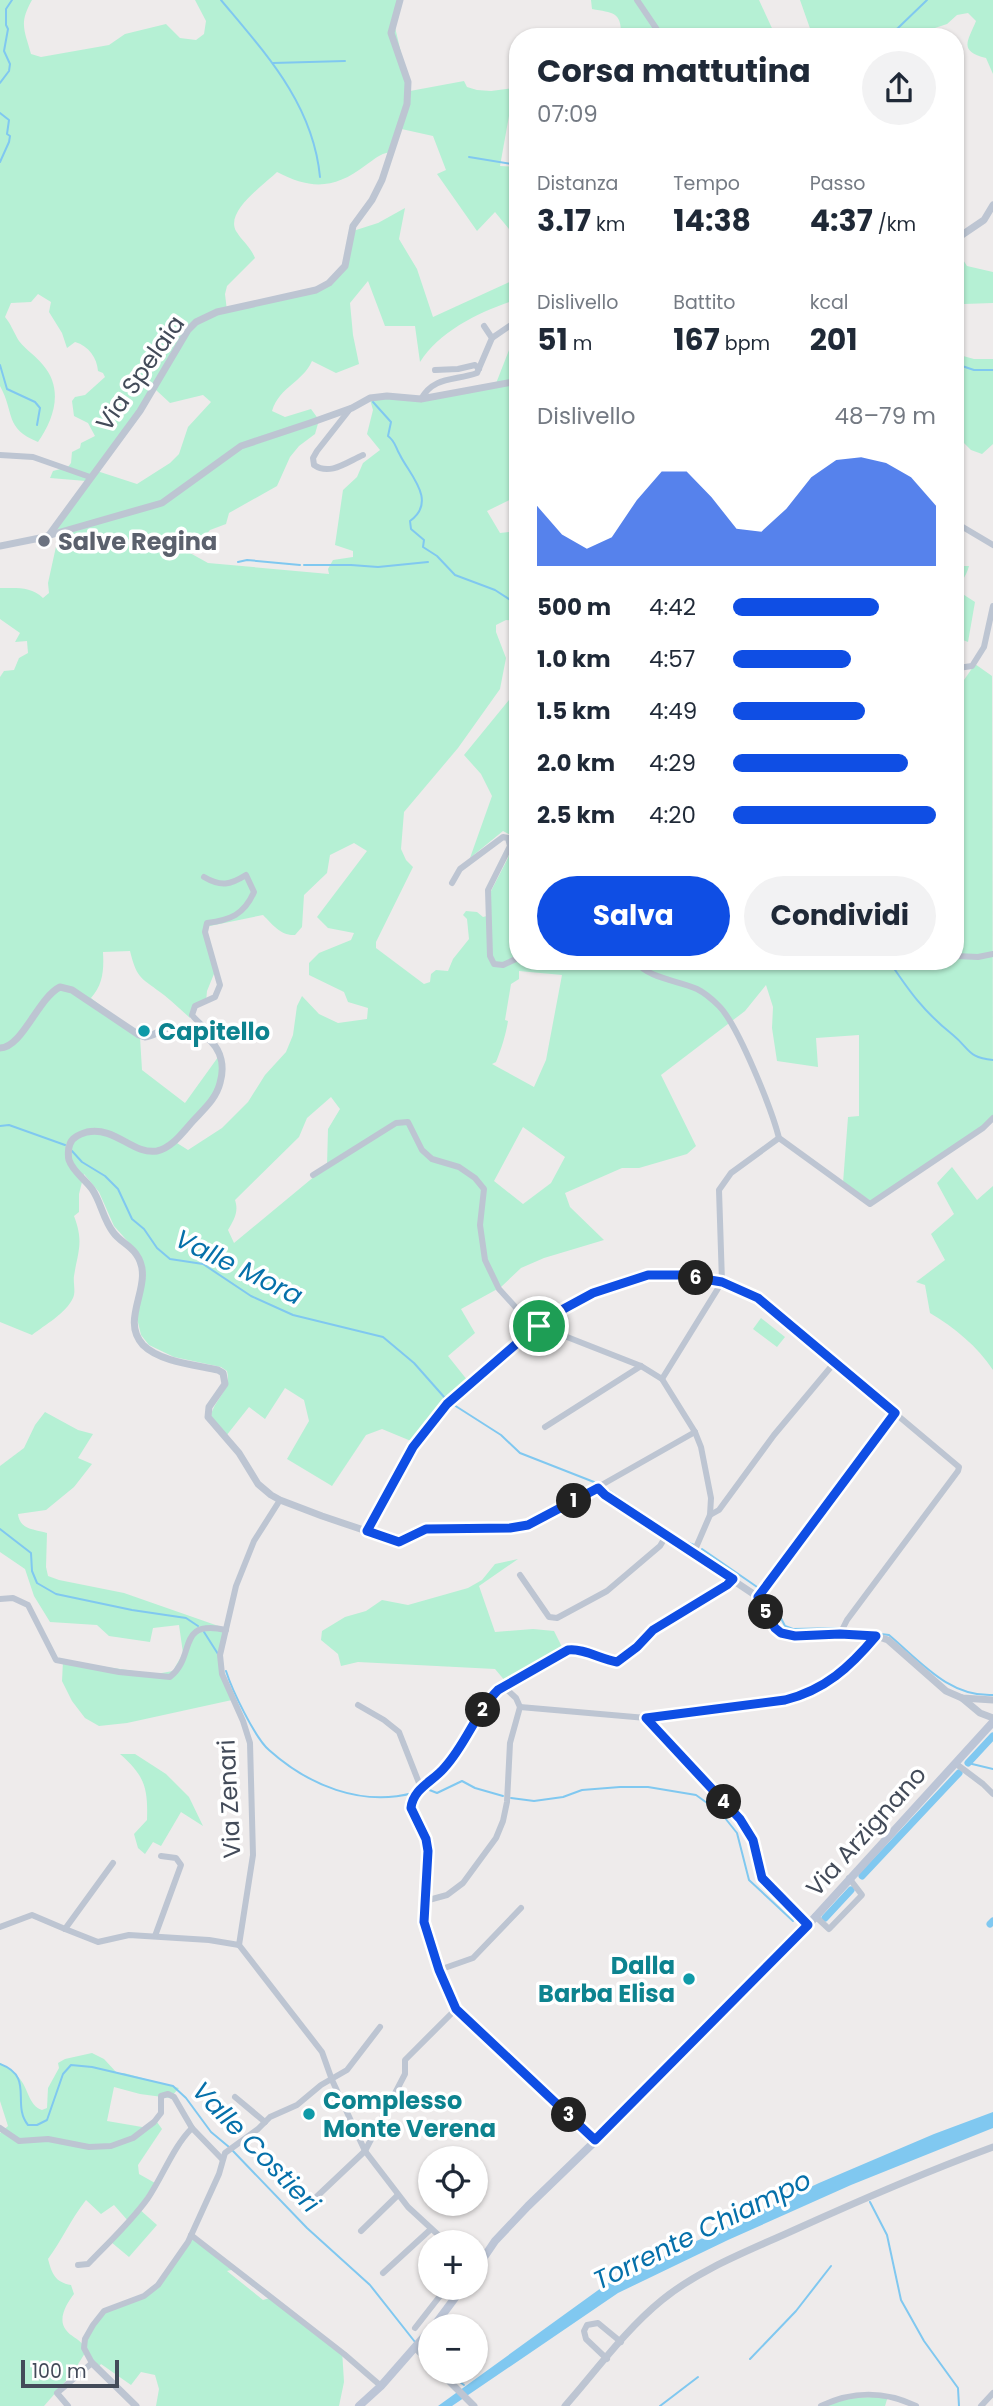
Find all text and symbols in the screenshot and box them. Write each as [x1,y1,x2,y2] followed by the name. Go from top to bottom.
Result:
[537,48,811,93] text: Corsa mattutina
[862,51,936,125] button: share
[537,98,598,130] text: 07:09
[537,170,618,197] text: Distanza
[673,170,740,197] text: Tempo
[810,170,866,197] text: Passo
[537,199,591,242] text: 3.17
[673,199,751,242] text: 14:38
[810,199,873,242] text: 4:37
[591,211,625,238] text: km
[873,211,916,238] text: /km
[537,289,618,316] text: Dislivello
[673,289,735,316] text: Battito
[810,289,849,316] text: kcal
[88,309,192,437] street label: Via Spelaia
[537,318,568,361] text: 51
[673,318,720,361] text: 167
[810,318,858,361] text: 201
[568,330,592,357] text: m
[720,330,770,357] text: bpm
[537,400,635,432] text: Dislivello
[835,400,936,432] text: 48–79 m
[58,525,217,558] place label: Salve Regina
[36,533,52,549] marker: Salve Regina
[537,591,611,623] text: 500 m
[649,591,696,623] text: 4:42
[537,643,611,675] text: 1.0 km
[649,643,695,675] text: 4:57
[537,695,611,727] text: 1.5 km
[649,695,697,727] text: 4:49
[537,747,615,779] text: 2.0 km
[649,747,696,779] text: 4:29
[537,799,615,831] text: 2.5 km
[649,799,696,831] text: 4:20
[537,876,730,956] button: Salva
[744,876,936,956] button: Condividi
[158,1015,270,1048] place label: Capitello
[136,1023,152,1039] marker: Capitello
[169,1221,309,1313] water label: Valle Mora
[678,1260,714,1296] pin: 6
[689,1264,702,1291] text: 6
[509,1296,569,1356] pin
[520,1307,558,1345] icon: arrive
[556,1484,592,1518] pin: 1
[570,1487,577,1514] text: 1
[748,1594,784,1630] pin: 5
[759,1598,772,1625] text: 5
[466,1692,500,1728] pin: 2
[477,1696,488,1723] text: 2
[209,1739,249,1859] street label: Via Zenari
[798,1759,934,1903] street label: Via Arzignano
[706,1784,742,1820] pin: 4
[717,1788,730,1815] text: 4
[538,1949,675,2010] place label: Dalla Barba Elisa
[681,1971,697,1987] marker: Dalla Barba Elisa
[184,2073,328,2221] water label: Valle Costieri
[323,2084,496,2145] place label: Complesso Monte Verena
[552,2098,586,2132] pin: 3
[563,2101,574,2128] text: 3
[301,2106,317,2122] marker: Complesso Monte Verena
[418,2146,488,2384] map controls
[418,2146,488,2216] button: locate
[587,2162,817,2298] water label: Torrente Chiampo
[418,2230,488,2300] button: +
[418,2314,488,2384] button: −
[21,2357,119,2389] scale bar
[32,2358,87,2385] text: 100 m

